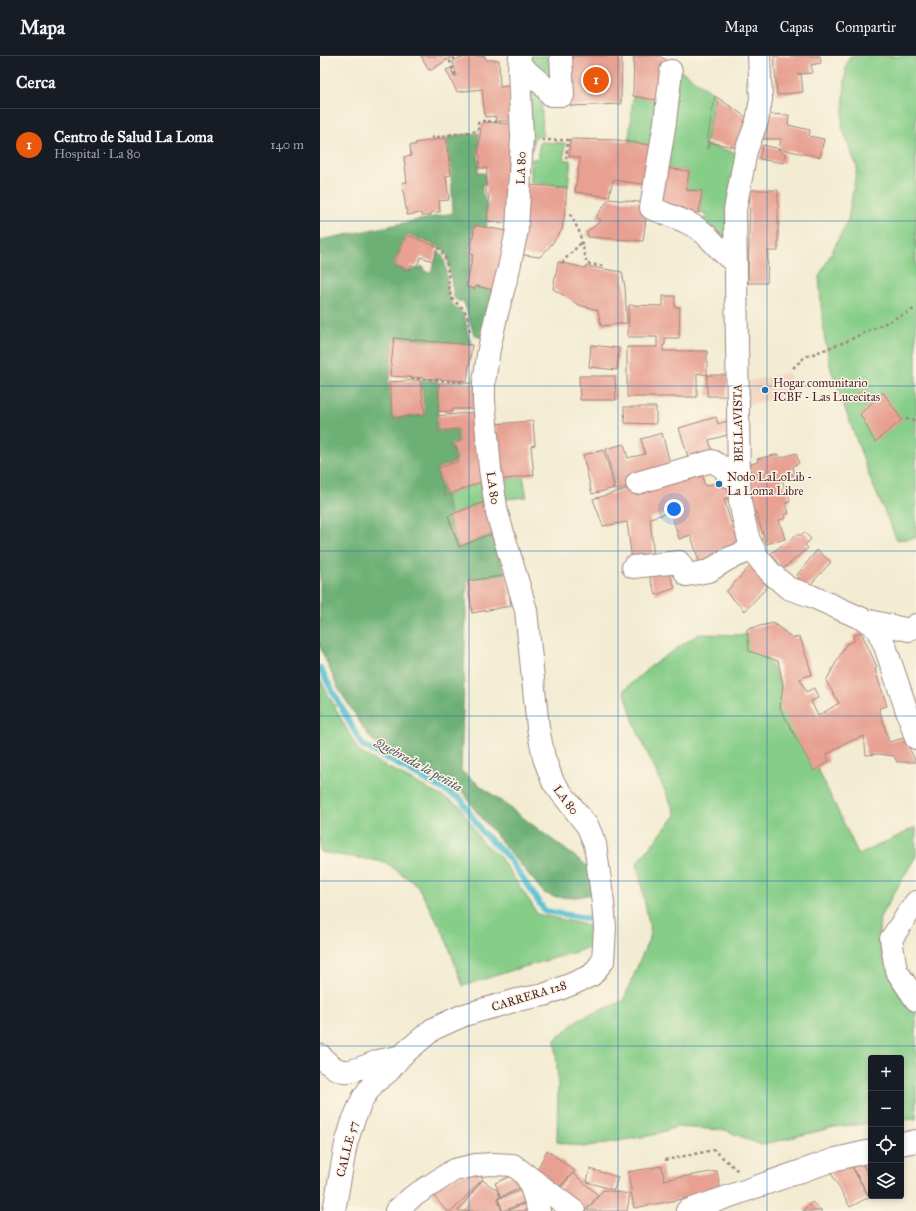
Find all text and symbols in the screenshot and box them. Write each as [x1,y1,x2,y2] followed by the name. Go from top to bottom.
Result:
[20,16,65,39] text: Mapa
[725,19,758,36] text: Mapa
[780,19,813,36] text: Capas
[835,19,896,36] text: Compartir
[583,65,609,95] pin: 1
[16,72,55,93] text: Cerca
[54,128,213,146] text: Centro de Salud La Loma
[26,137,32,153] text: 1
[270,137,304,153] text: 140 m
[54,146,141,162] text: Hospital · La 80
[513,151,529,185] street label: LA 80
[773,376,880,404] place label: Hogar comunitario ICBF - Las Lucecitas
[730,384,746,462] street label: BELLAVISTA
[760,385,770,395] marker: Hogar comunitario ICBF - Las Lucecitas
[483,470,503,506] street label: LA 80
[727,470,812,498] place label: Nodo LaLoLib - La Loma Libre
[714,479,724,489] marker: Nodo LaLoLib - La Loma Libre
[664,499,684,519] your location
[371,734,465,795] water label: Quebrada la peñita
[550,783,582,817] street label: LA 80
[490,978,568,1014] street label: CARRERA 128
[868,1055,904,1199] map controls
[868,1055,904,1091] button: +
[868,1091,904,1127] button: −
[333,1120,361,1178] street label: CALLE 57
[868,1127,904,1163] button: locate
[868,1163,904,1199] button: layers

